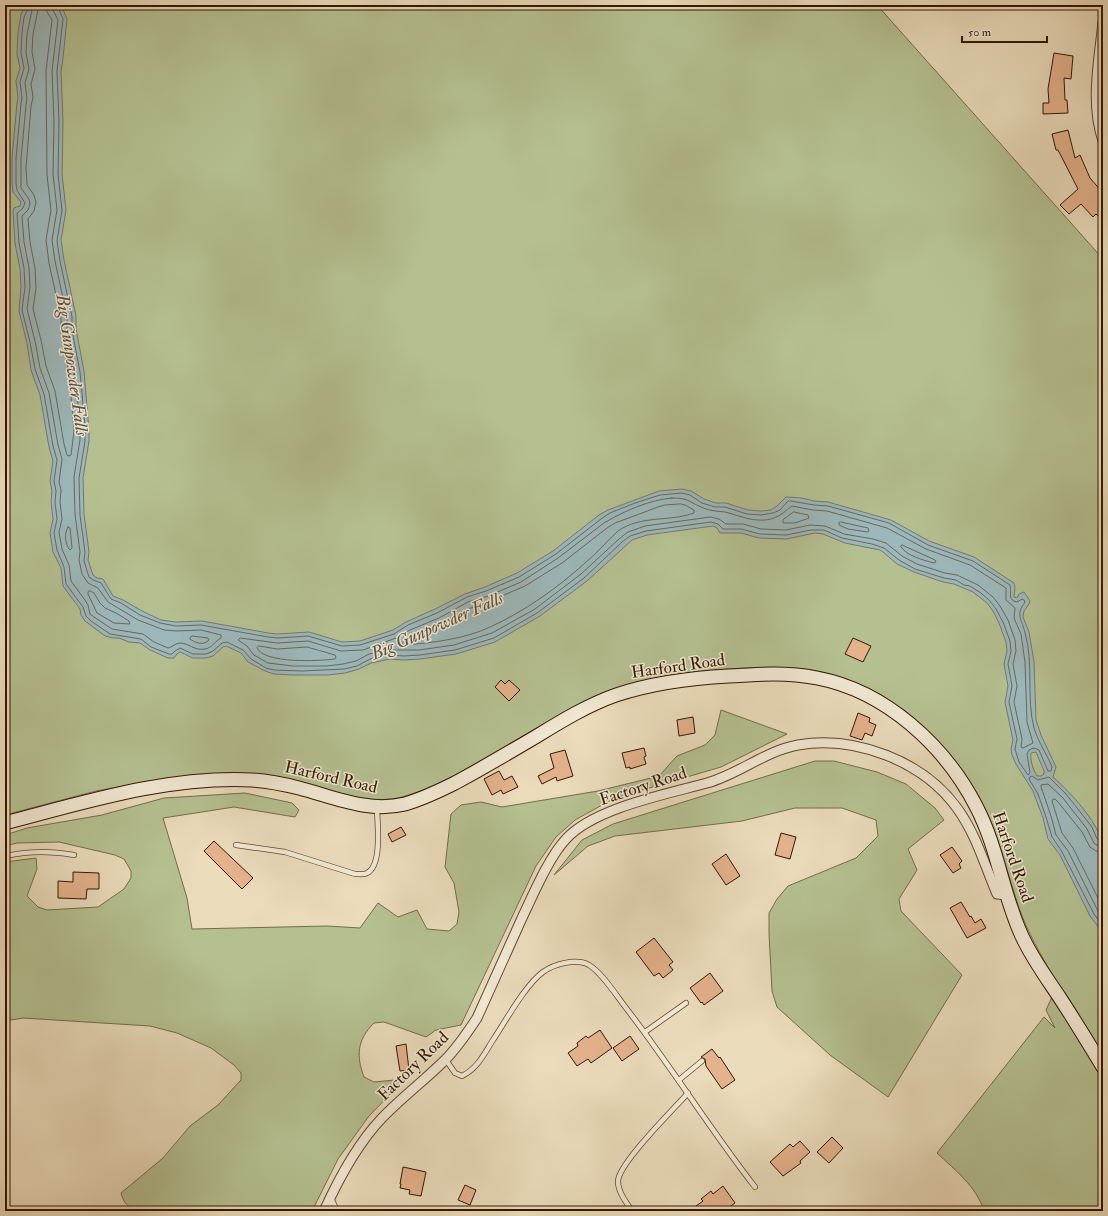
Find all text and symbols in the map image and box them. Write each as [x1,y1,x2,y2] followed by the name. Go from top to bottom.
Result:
[962,18,1047,44] scale bar
[968,25,992,40] text: 50 m
[51,292,93,438] water label: Big Gunpowder Falls
[366,586,508,666] water label: Big Gunpowder Falls
[630,649,727,683] street label: Harford Road
[283,756,380,798] street label: Harford Road
[597,762,690,811] street label: Factory Road
[988,809,1039,906] street label: Harford Road
[373,1027,454,1106] street label: Factory Road

